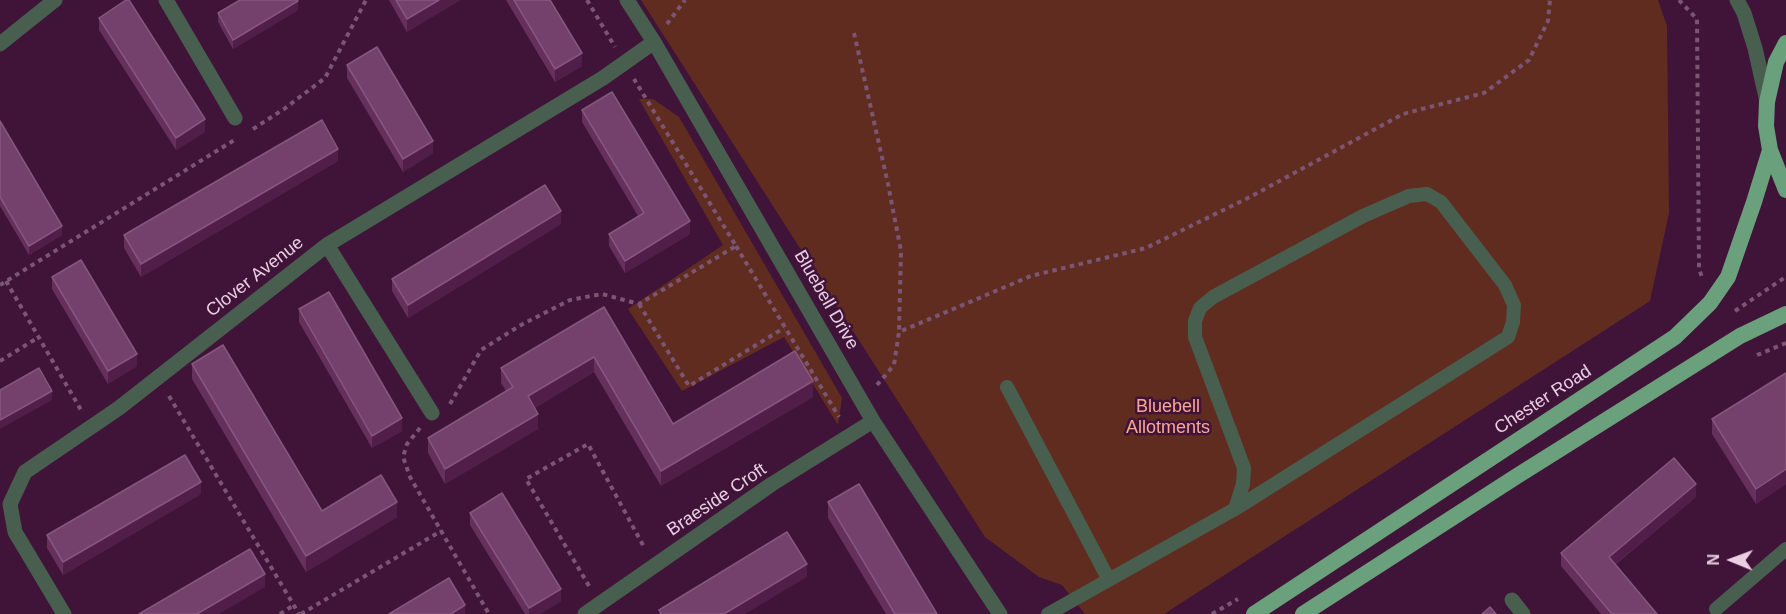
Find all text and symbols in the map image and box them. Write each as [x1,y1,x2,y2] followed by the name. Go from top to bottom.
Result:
[202,232,308,322] street label: Clover Avenue
[789,247,863,353] street label: Bluebell Drive
[1491,361,1595,439] street label: Chester Road
[1126,396,1210,438] park label: Bluebell Allotments
[663,459,771,541] street label: Braeside Croft
[1702,530,1762,590] north arrow
[1705,554,1722,566] text: N

